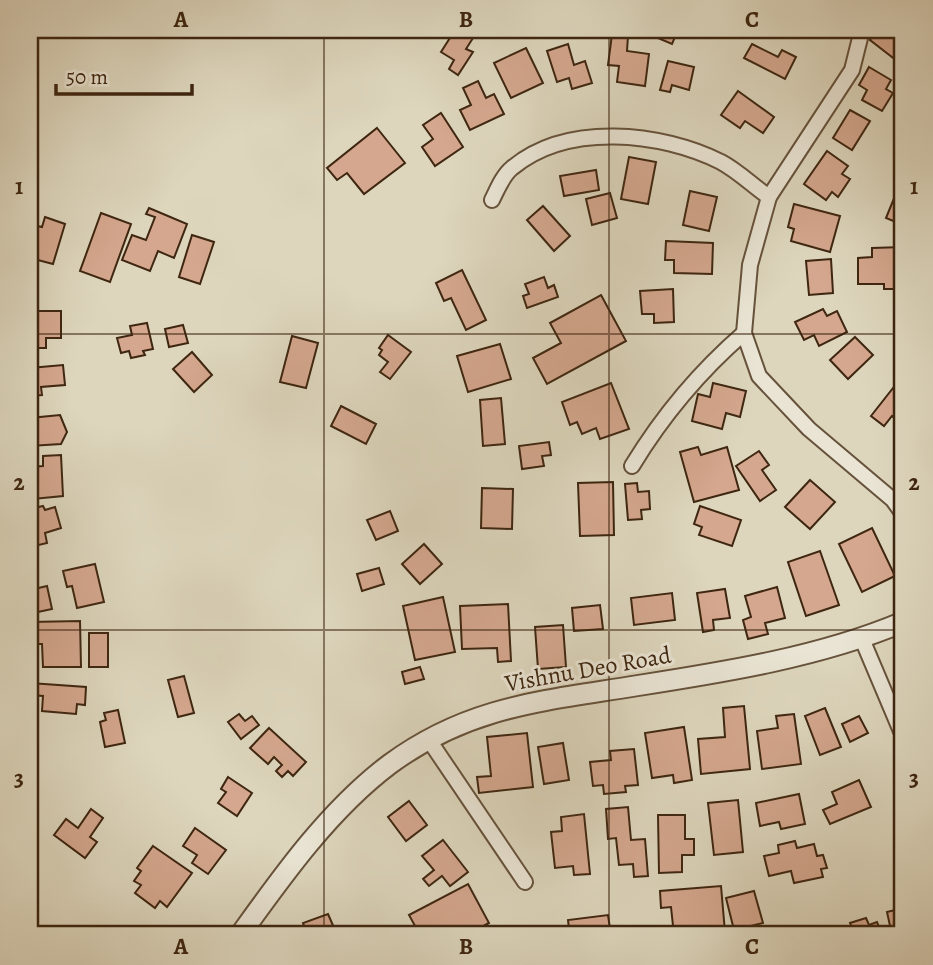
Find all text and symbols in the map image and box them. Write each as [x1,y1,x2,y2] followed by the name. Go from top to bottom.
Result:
[173,4,189,35] text: A
[459,4,473,35] text: B
[745,4,759,35] text: C
[56,52,192,96] scale bar
[66,63,108,91] text: 50 m
[15,171,23,202] text: 1
[910,171,918,202] text: 1
[13,467,25,498] text: 2
[908,467,920,498] text: 2
[501,639,674,700] street label: Vishnu Deo Road
[14,763,24,794] text: 3
[909,763,919,794] text: 3
[173,931,189,962] text: A
[459,931,473,962] text: B
[745,931,759,962] text: C

